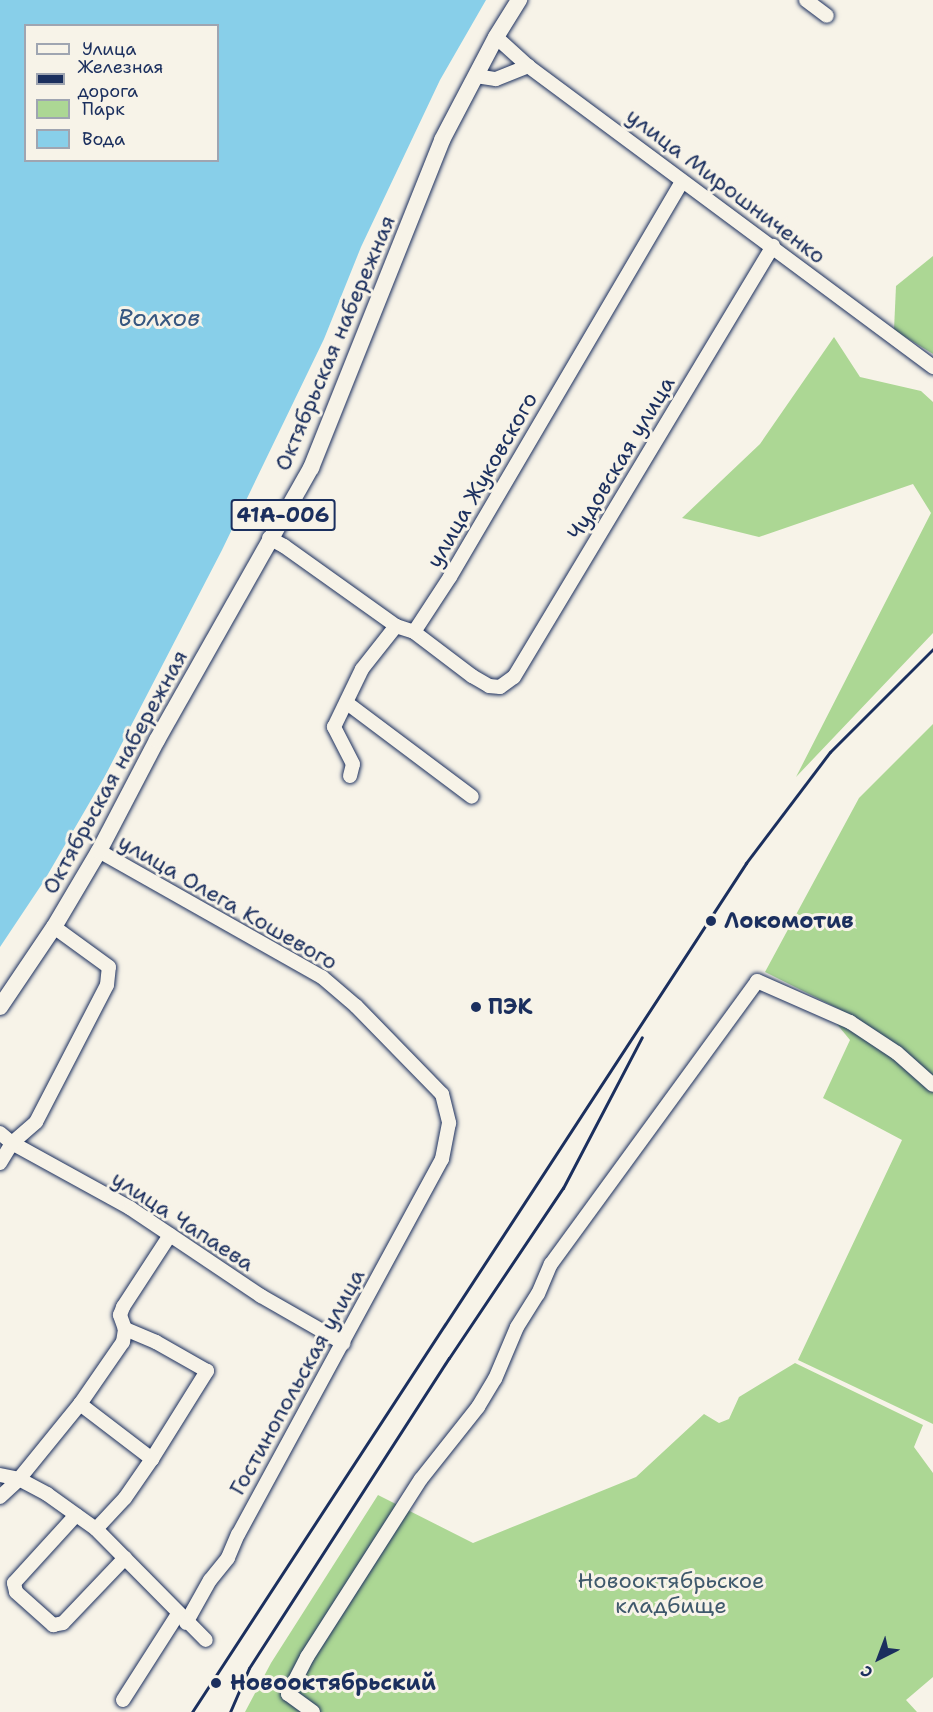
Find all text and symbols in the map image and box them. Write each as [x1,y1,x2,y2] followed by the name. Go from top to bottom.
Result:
[24,24,219,162] legend
[82,37,136,61] text: Улица
[77,55,163,103] text: Железная дорога
[82,97,125,121] text: Парк
[621,102,831,270] street label: улица Мирошниченко
[82,127,125,151] text: Вода
[269,211,401,475] street label: Октябрьская набережная
[118,305,200,333] water label: Волхов
[562,371,680,545] street label: Чудовская улица
[421,388,543,572] street label: улица Жуковского
[230,497,336,533] road number: 41А-006
[37,645,193,899] street label: Октябрьская набережная
[114,828,342,976] street label: улица Олега Кошевого
[724,908,854,934] place label: Локомотив
[702,912,720,930] marker: Локомотив
[488,994,532,1020] place label: ПЭК
[469,1000,483,1014] marker: ПЭК
[107,1165,259,1277] street label: улица Чапаева
[224,1264,370,1500] street label: Гостинопольская улица
[578,1567,764,1618] park label: Новооктябрьское кладбище
[849,1628,909,1688] north arrow
[856,1661,877,1683] text: С
[230,1670,436,1696] place label: Новооктябрьский
[207,1674,225,1692] marker: Новооктябрьский

